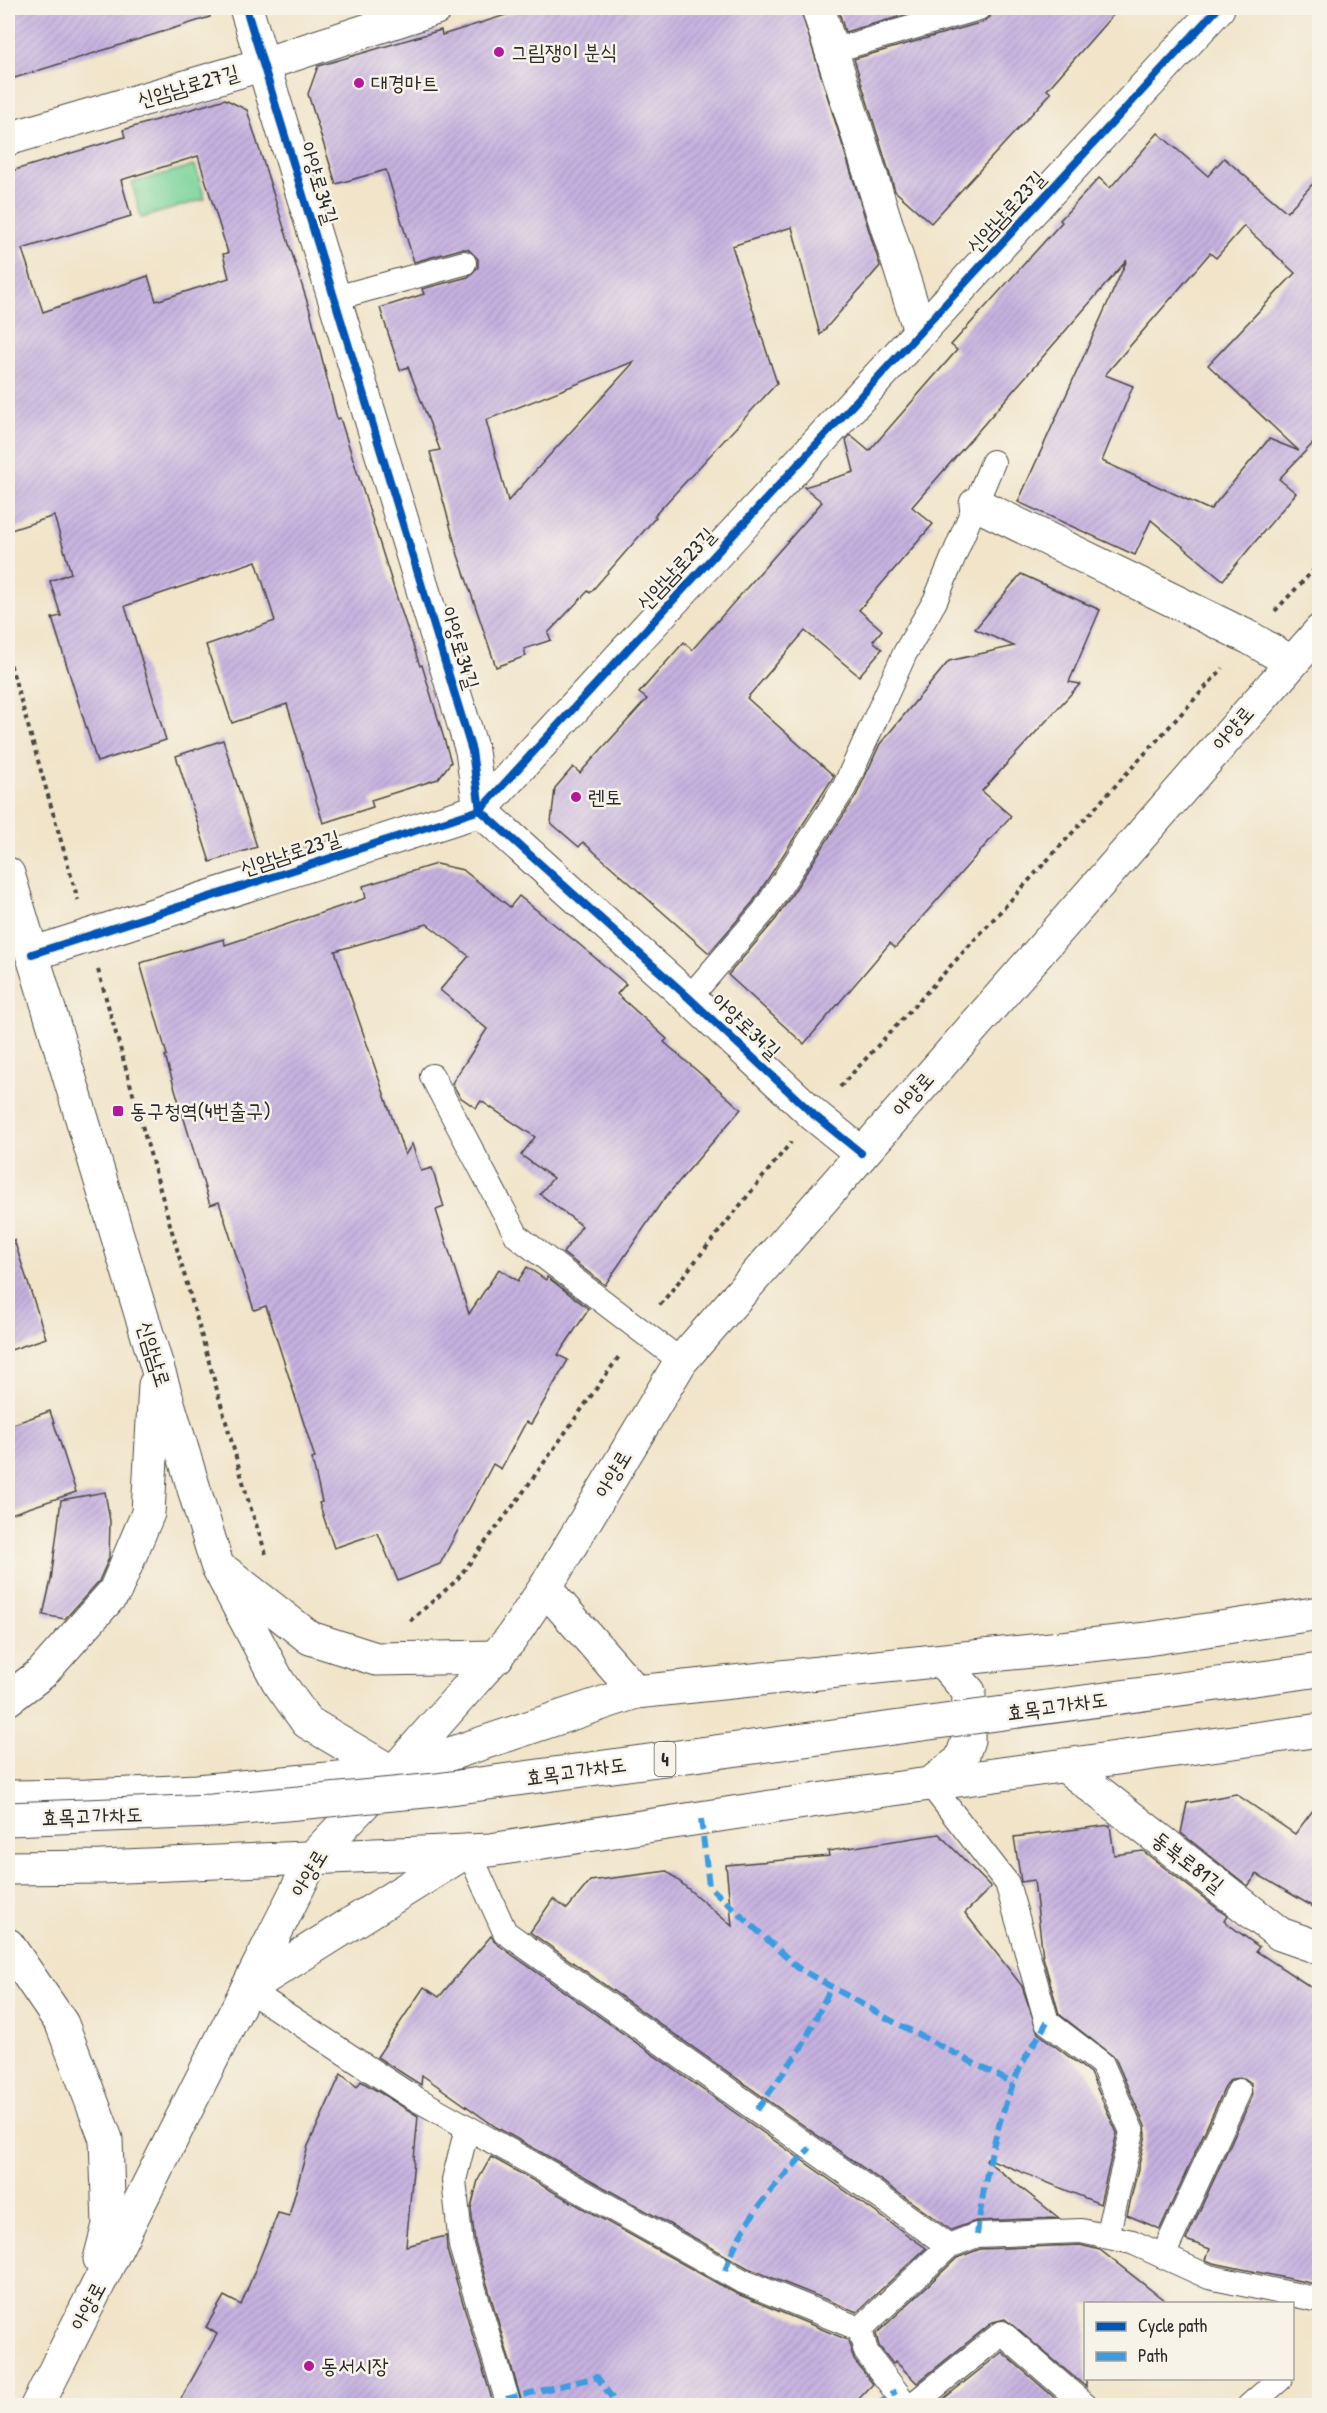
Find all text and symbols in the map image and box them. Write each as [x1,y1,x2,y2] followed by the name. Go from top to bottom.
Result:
[511,37,617,66] place label: 그림쟁이 분식
[492,45,506,59] marker: 그림쟁이 분식
[134,57,242,114] street label: 신암남로27길
[371,68,439,97] place label: 대경마트
[352,76,366,90] marker: 대경마트
[293,138,346,228] street label: 아양로34길
[960,164,1052,259] street label: 신암남로23길
[630,521,722,616] street label: 신암남로23길
[434,603,487,693] street label: 아양로34길
[1205,699,1260,756] street label: 아양로
[588,782,622,811] place label: 렌토
[569,790,583,804] marker: 렌토
[236,823,344,882] street label: 신암남로23길
[705,986,787,1065] street label: 아양로34길
[885,1065,940,1122] street label: 아양로
[130,1096,271,1125] place label: 동구청역(4번출구)
[111,1104,125,1118] marker: 동구청역(4번출구)
[131,1317,178,1390] street label: 신암남로
[587,1445,638,1503] street label: 아양로
[1005,1684,1109,1727] street label: 효목고가차도
[654,1742,676,1776] road number: 4
[524,1749,628,1792] street label: 효목고가차도
[41,1799,143,1832] street label: 효목고가차도
[1146,1824,1231,1899] street label: 동북로81길
[283,1844,334,1902] street label: 아양로
[63,2277,112,2335] street label: 아양로
[1084,2302,1294,2380] legend
[1138,2313,1208,2338] text: Cycle path
[1138,2343,1168,2368] text: Path
[321,2351,389,2380] place label: 동서시장
[302,2359,316,2373] marker: 동서시장

